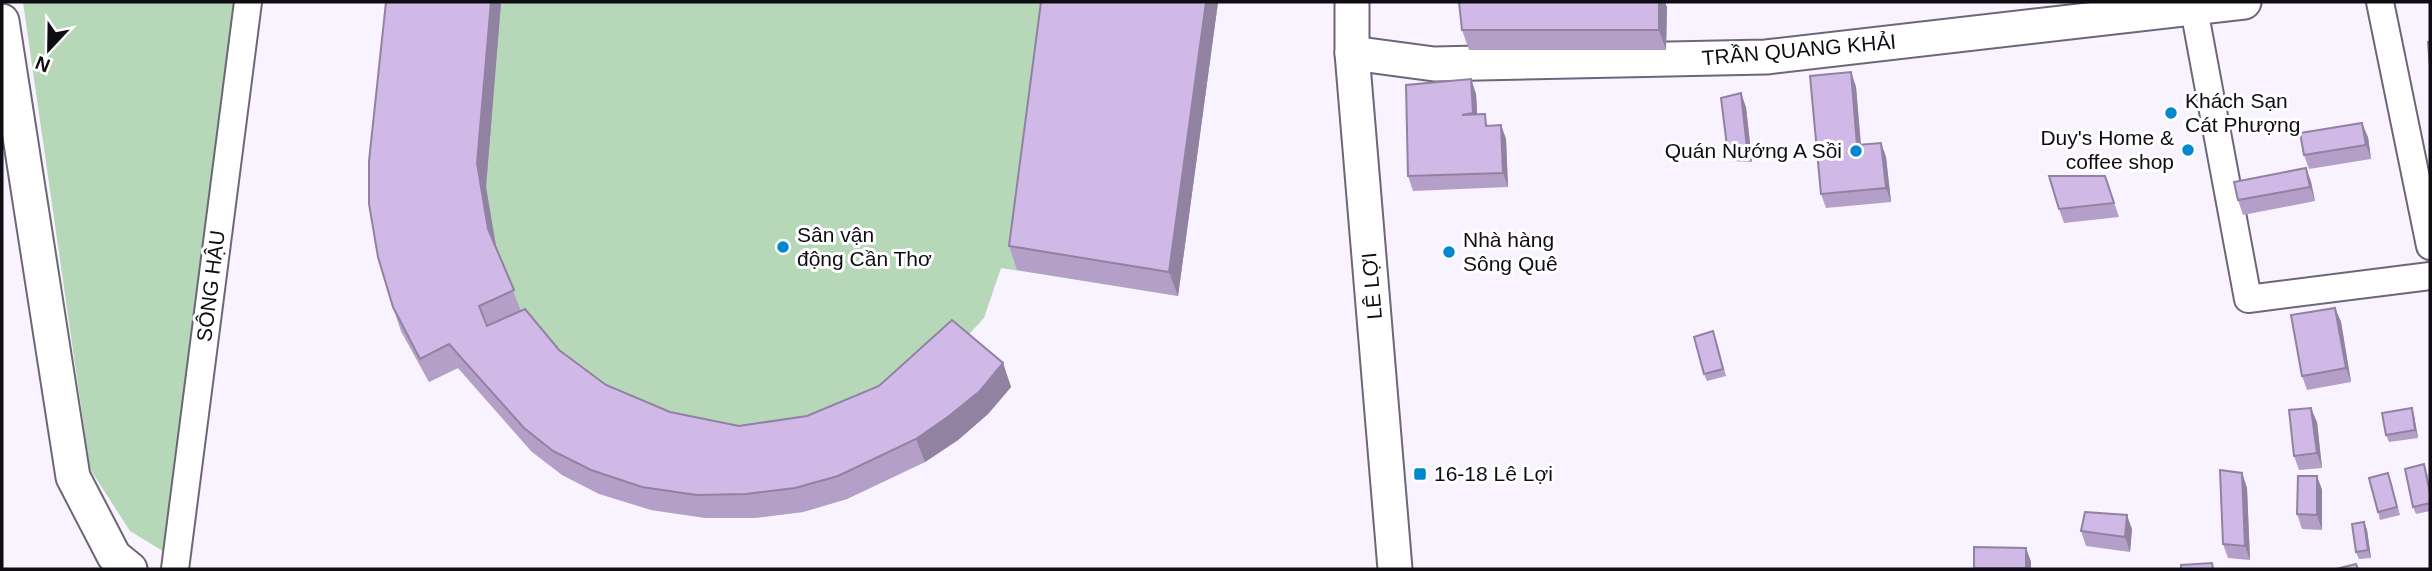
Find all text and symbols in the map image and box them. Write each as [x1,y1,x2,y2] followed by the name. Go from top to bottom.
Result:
[14,14,84,84] north arrow
[1701,30,1897,69] street label: TRẦN QUANG KHẢI
[33,52,53,77] text: N
[2185,89,2300,136] place label: Khách Sạn Cát Phượng
[2163,105,2179,121] marker: Khách Sạn Cát Phượng
[2040,126,2174,173] place label: Duy's Home & coffee shop
[1665,139,1842,162] place label: Quán Nướng A Sồi
[2180,142,2196,158] marker: Duy's Home & coffee shop
[1848,143,1864,159] marker: Quán Nướng A Sồi
[797,223,932,270] place label: Sân vận động Cần Thơ
[1463,228,1558,275] place label: Nhà hàng Sông Quê
[192,229,229,343] street label: SÔNG HẬU
[775,239,791,255] marker: Sân vận động Cần Thơ
[1441,244,1457,260] marker: Nhà hàng Sông Quê
[1357,252,1386,320] street label: LÊ LỢI
[1434,462,1553,485] place label: 16-18 Lê Lợi
[1412,466,1428,482] marker: 16-18 Lê Lợi

